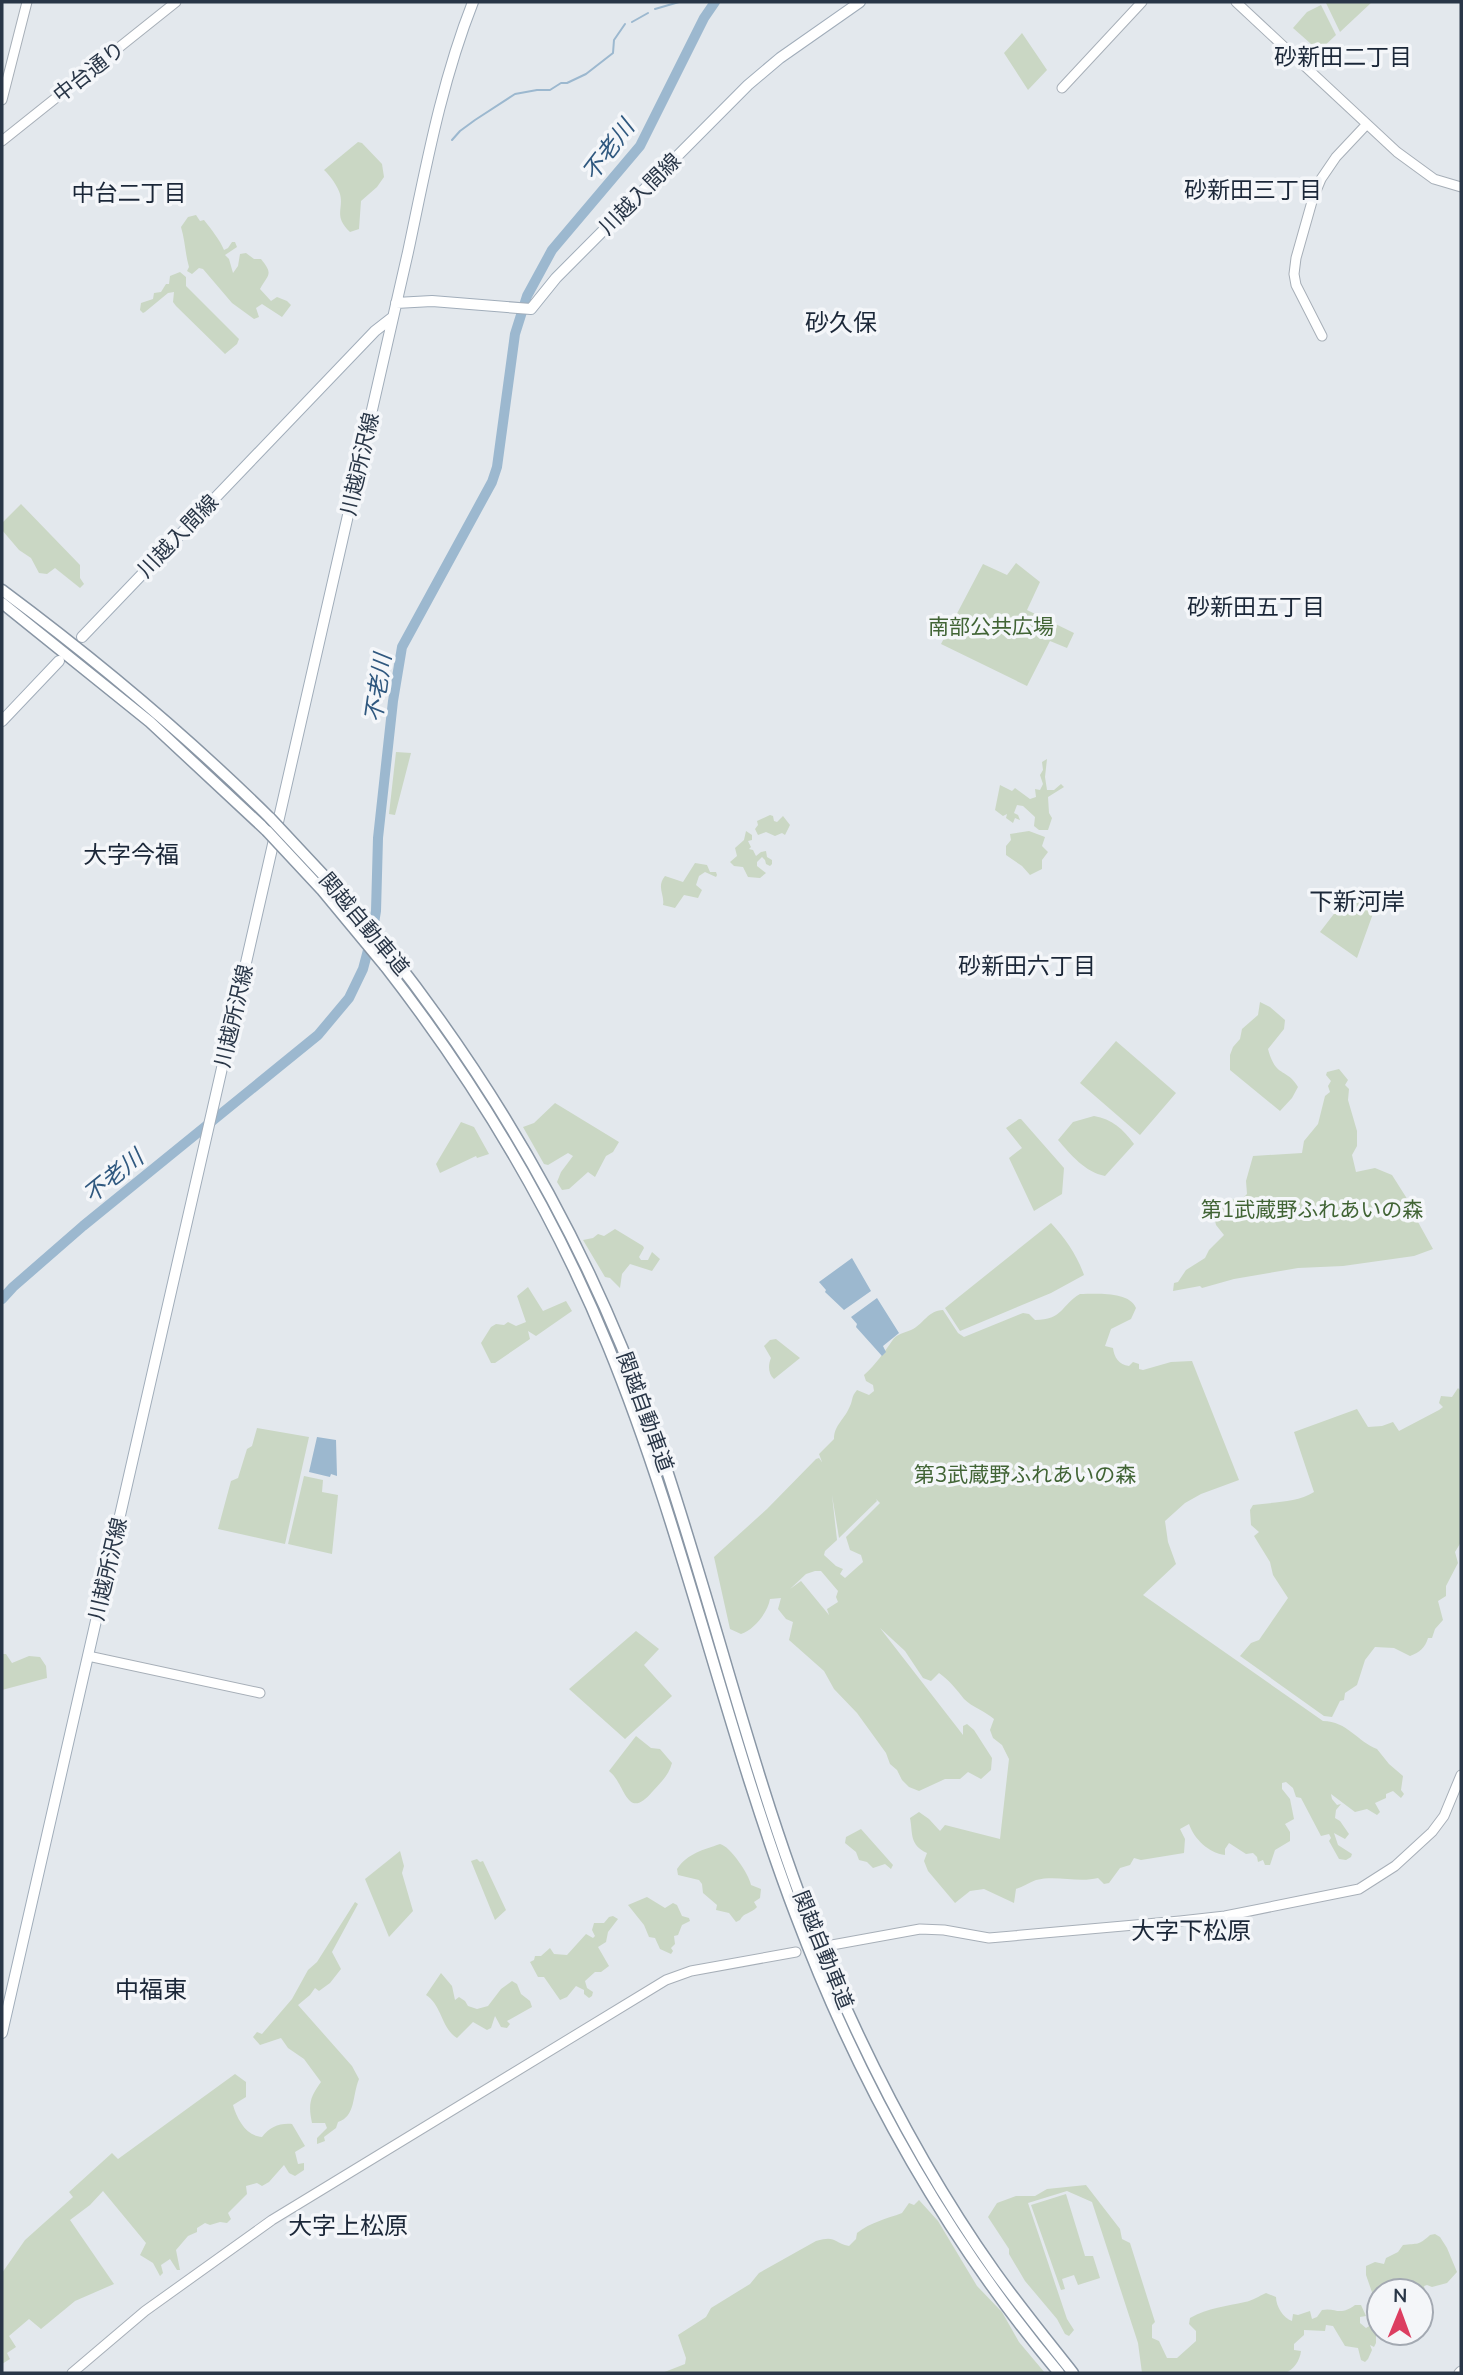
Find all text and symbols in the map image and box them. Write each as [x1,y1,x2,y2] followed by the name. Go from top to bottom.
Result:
[47,35,131,109] street label: 中台通り
[1274,42,1412,73] district label: 砂新田二丁目
[575,111,643,187] water label: 不老川
[593,147,687,241] street label: 川越入間線
[1184,175,1322,206] district label: 砂新田三丁目
[72,178,187,209] district label: 中台二丁目
[805,307,877,339] district label: 砂久保
[335,410,385,518] street label: 川越所沢線
[131,489,225,583] street label: 川越入間線
[1187,592,1325,623] district label: 砂新田五丁目
[928,613,1054,641] park label: 南部公共広場
[358,649,399,724] water label: 不老川
[83,839,179,871] district label: 大字今福
[313,867,415,981] street label: 関越自動車道
[1309,886,1405,918] district label: 下新河岸
[958,951,1096,982] district label: 砂新田六丁目
[209,962,259,1070] street label: 川越所沢線
[77,1141,152,1210] water label: 不老川
[1201,1196,1423,1224] park label: 第1武蔵野ふれあいの森
[610,1348,680,1476] street label: 関越自動車道
[914,1461,1136,1489] park label: 第3武蔵野ふれあいの森
[83,1515,133,1623] street label: 川越所沢線
[786,1886,860,2014] street label: 関越自動車道
[1131,1915,1251,1947] district label: 大字下松原
[115,1974,187,2006] district label: 中福東
[288,2210,408,2242] district label: 大字上松原
[1365,2277,1435,2347] north arrow
[1393,2283,1408,2309] text: N

